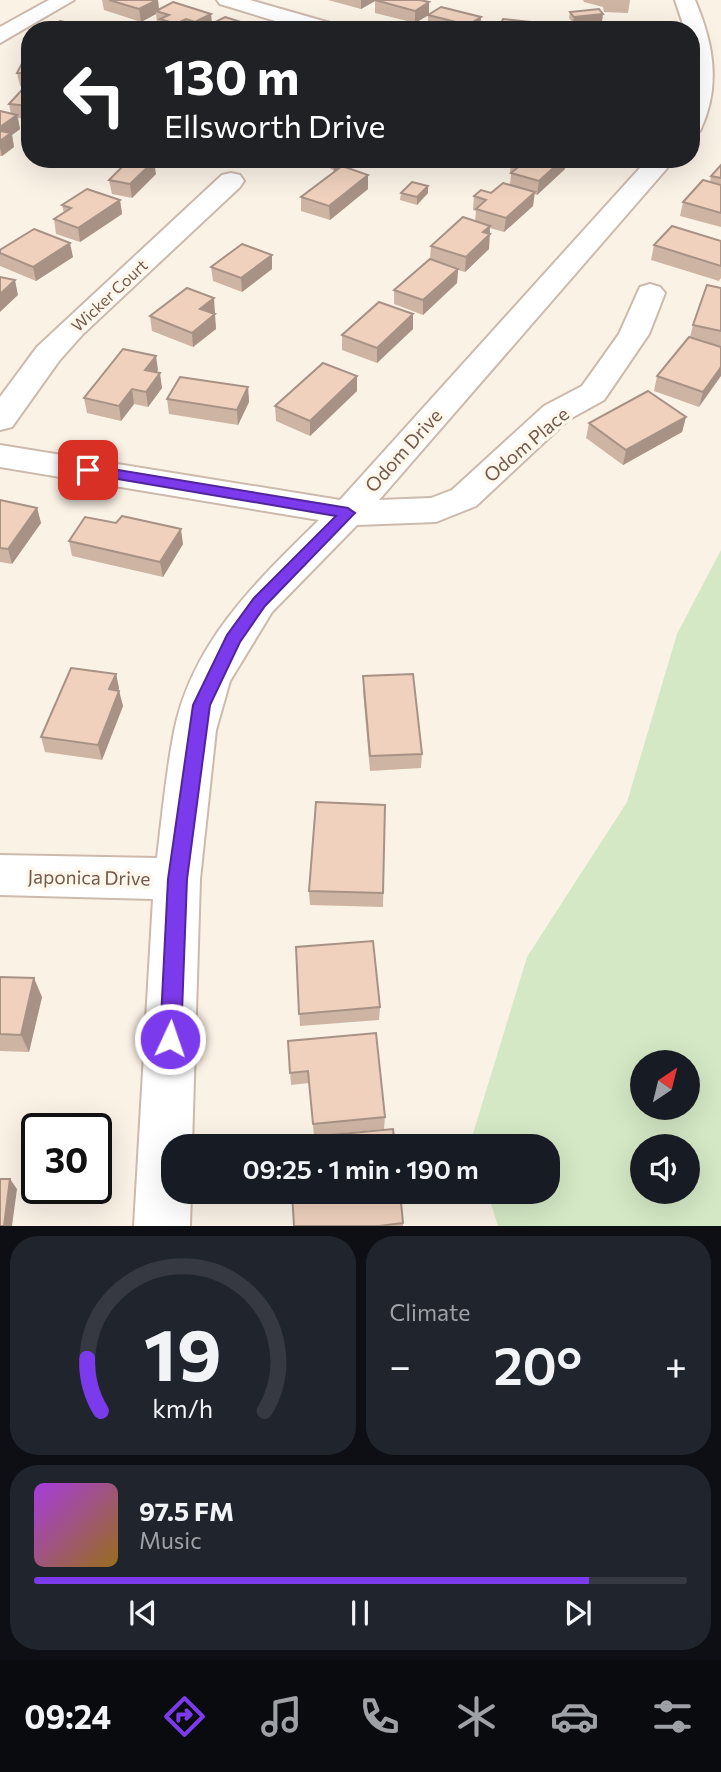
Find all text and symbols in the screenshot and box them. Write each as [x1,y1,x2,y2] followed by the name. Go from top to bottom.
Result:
[164,45,299,105] text: 130 m
[49,49,140,140] icon: left
[164,105,385,145] text: Ellsworth Drive
[67,255,151,335] street label: Wicker Court
[479,402,573,486] street label: Odom Place
[360,404,446,496] street label: Odom Drive
[58,440,118,500] pin
[69,451,107,489] icon: arrive
[27,864,151,890] street label: Japonica Drive
[133,1002,207,1076] position arrow
[630,1050,700,1120] north arrow
[630,1050,700,1204] map controls
[21,1113,112,1204] speed limit sign: 30
[630,1134,700,1204] button: sound
[242,1153,479,1184] text: 09:25 · 1 min · 190 m
[390,1298,471,1326] text: Climate
[144,1308,222,1397] text: 19
[493,1332,582,1396] text: 20°
[390,1341,411,1388] text: −
[665,1341,687,1388] text: +
[152,1393,213,1423] text: km/h
[139,1495,234,1526] text: 97.5 FM
[139,1526,202,1554] text: Music
[124,1594,162,1632] icon: previous
[341,1594,379,1632] icon: pause
[559,1594,597,1632] icon: next
[160,1692,209,1741] icon: directions
[257,1692,306,1741] icon: music
[355,1692,404,1741] icon: phone
[452,1692,501,1741] icon: climate
[550,1692,599,1741] icon: car
[648,1692,697,1741] icon: filters
[24,1696,111,1736] text: 09:24

